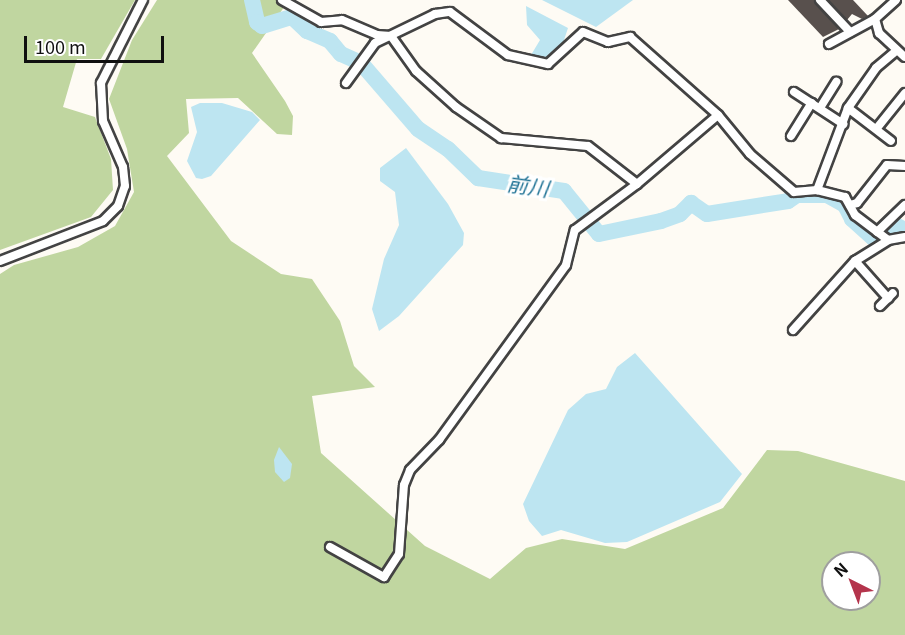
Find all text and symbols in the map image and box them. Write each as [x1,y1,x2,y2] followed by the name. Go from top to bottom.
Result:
[27,24,166,62] scale bar
[35,33,86,59] text: 100 m
[505,170,551,200] water label: 前川
[821,551,881,611] north arrow
[828,556,853,582] text: N

